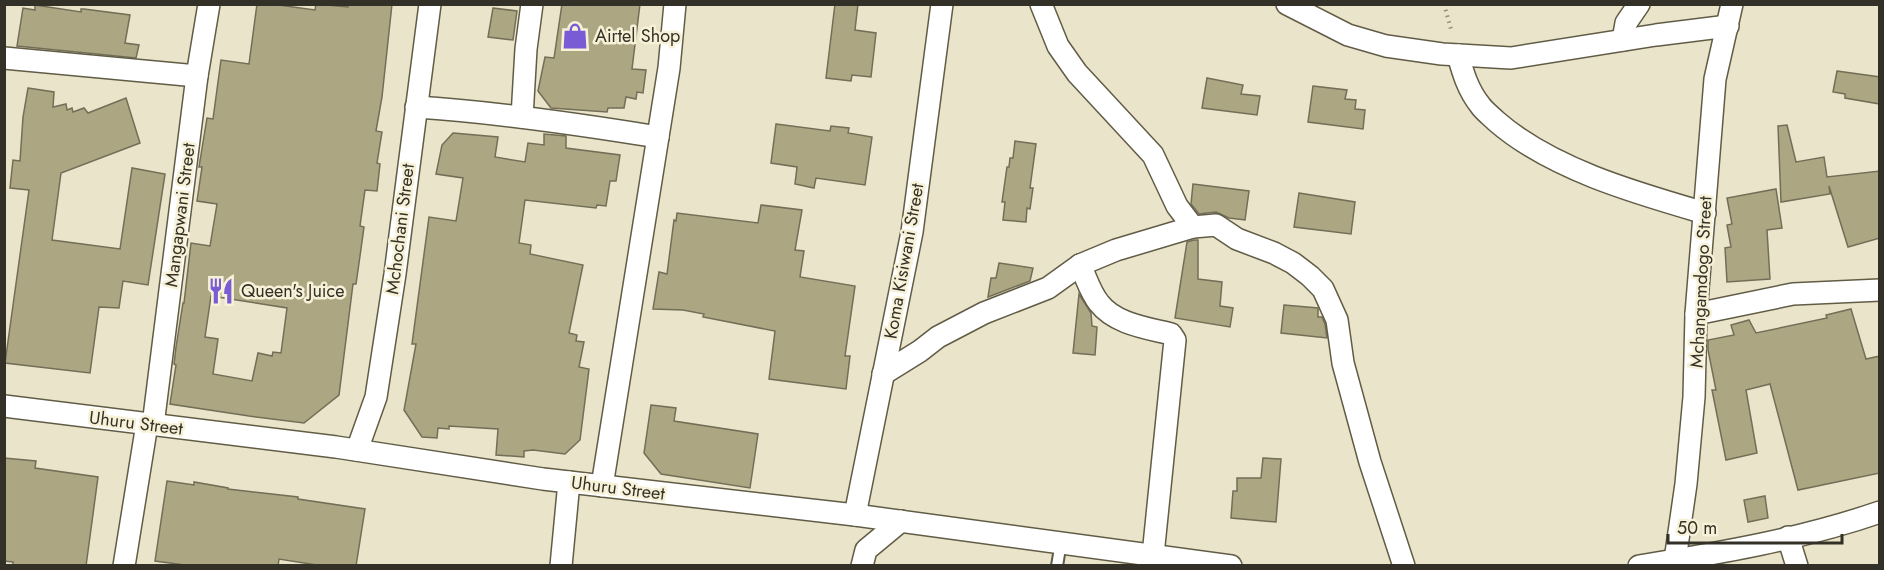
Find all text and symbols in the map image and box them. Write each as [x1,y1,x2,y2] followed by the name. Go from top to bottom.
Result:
[560,21,590,51] shop icon: Airtel Shop
[595,23,680,49] place label: Airtel Shop
[158,141,202,289] street label: Mangapwani Street
[379,161,421,296] street label: Mchochani Street
[878,180,931,341] street label: Koma Kisiwani Street
[1684,195,1719,369] street label: Mchangamdogo Street
[206,276,236,306] restaurant icon: Queen's Juice
[241,278,344,304] place label: Queen's Juice
[88,404,185,442] street label: Uhuru Street
[570,469,667,507] street label: Uhuru Street
[1668,507,1842,545] scale bar
[1677,515,1717,541] text: 50 m

